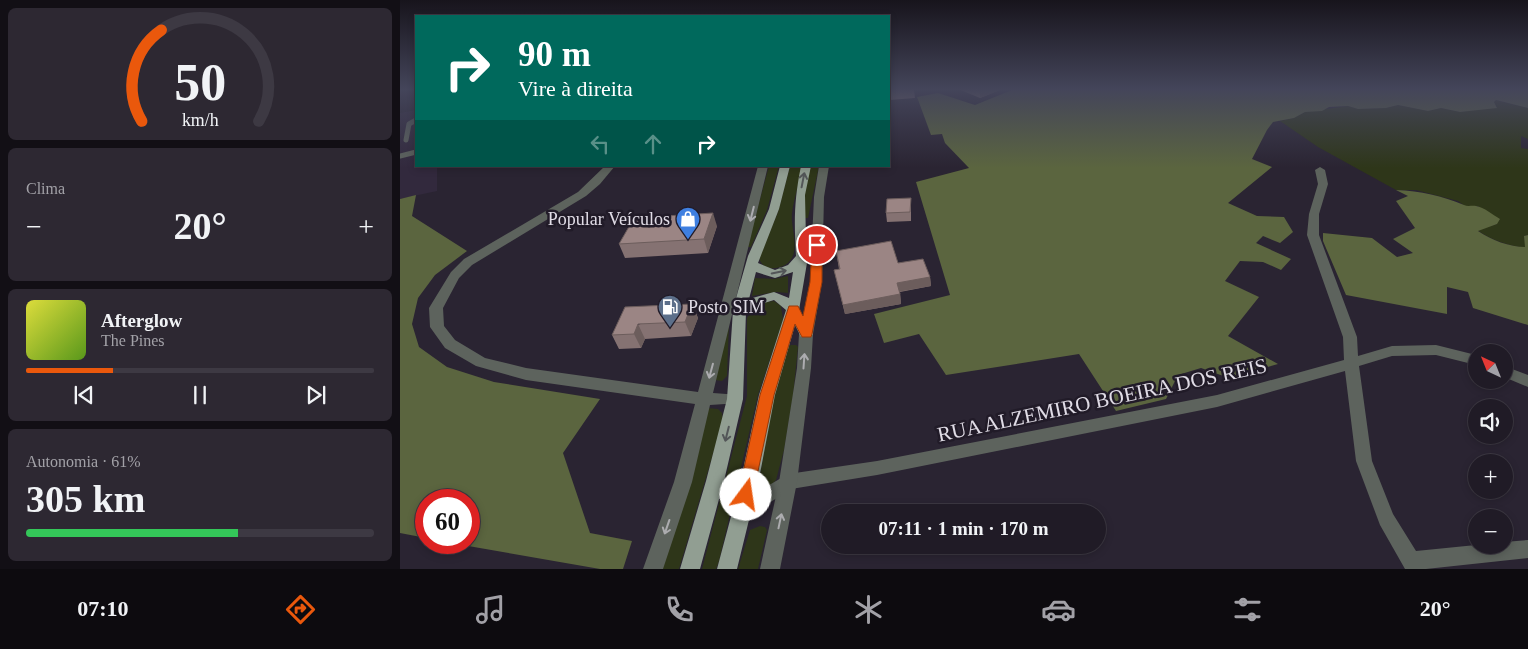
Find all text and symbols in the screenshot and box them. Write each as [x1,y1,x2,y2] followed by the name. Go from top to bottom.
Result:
[435,35,500,100] icon: right
[518,35,591,74] text: 90 m
[174,54,226,111] text: 50
[518,76,633,101] text: Vire à direita
[182,110,218,130] text: km/h
[586,130,614,158] icon: left
[639,130,667,158] icon: ahead
[692,130,720,158] icon: right
[799,173,809,189] one-way arrow
[26,180,65,197] text: Clima
[173,205,227,247] text: 20°
[747,205,756,221] one-way arrow
[675,206,701,240] shop icon: Popular Veículos
[548,209,670,229] place label: Popular Veículos
[26,211,42,242] text: −
[358,211,374,242] text: +
[796,224,838,266] pin
[803,231,831,259] icon: arrive
[771,267,787,276] one-way arrow
[657,294,683,328] fuel station icon: Posto SIM
[688,297,765,317] place label: Posto SIM
[101,310,182,331] text: Afterglow
[101,332,165,349] text: The Pines
[1468,344,1512,389] north arrow
[1468,344,1513,554] map controls
[800,353,809,369] one-way arrow
[935,353,1269,447] street label: RUA ALZEMIRO BOEIRA DOS REIS
[706,363,715,379] one-way arrow
[70,381,98,409] icon: previous
[186,381,214,409] icon: pause
[302,381,330,409] icon: next
[1468,399,1513,444] button: sound
[722,425,731,441] one-way arrow
[26,453,141,470] text: Autonomia · 61%
[1468,454,1513,499] button: +
[719,468,771,520] position arrow
[26,478,145,520] text: 305 km
[415,489,480,554] speed limit sign: 60
[1468,509,1513,554] button: −
[775,514,785,530] one-way arrow
[879,518,1048,539] text: 07:11 · 1 min · 170 m
[662,519,671,535] one-way arrow
[283,592,318,627] icon: directions
[473,592,508,627] icon: music
[662,592,697,627] icon: phone
[851,592,886,627] icon: climate
[1041,592,1076,627] icon: car
[1230,592,1265,627] icon: filters
[77,596,129,621] text: 07:10
[1420,596,1451,621] text: 20°

